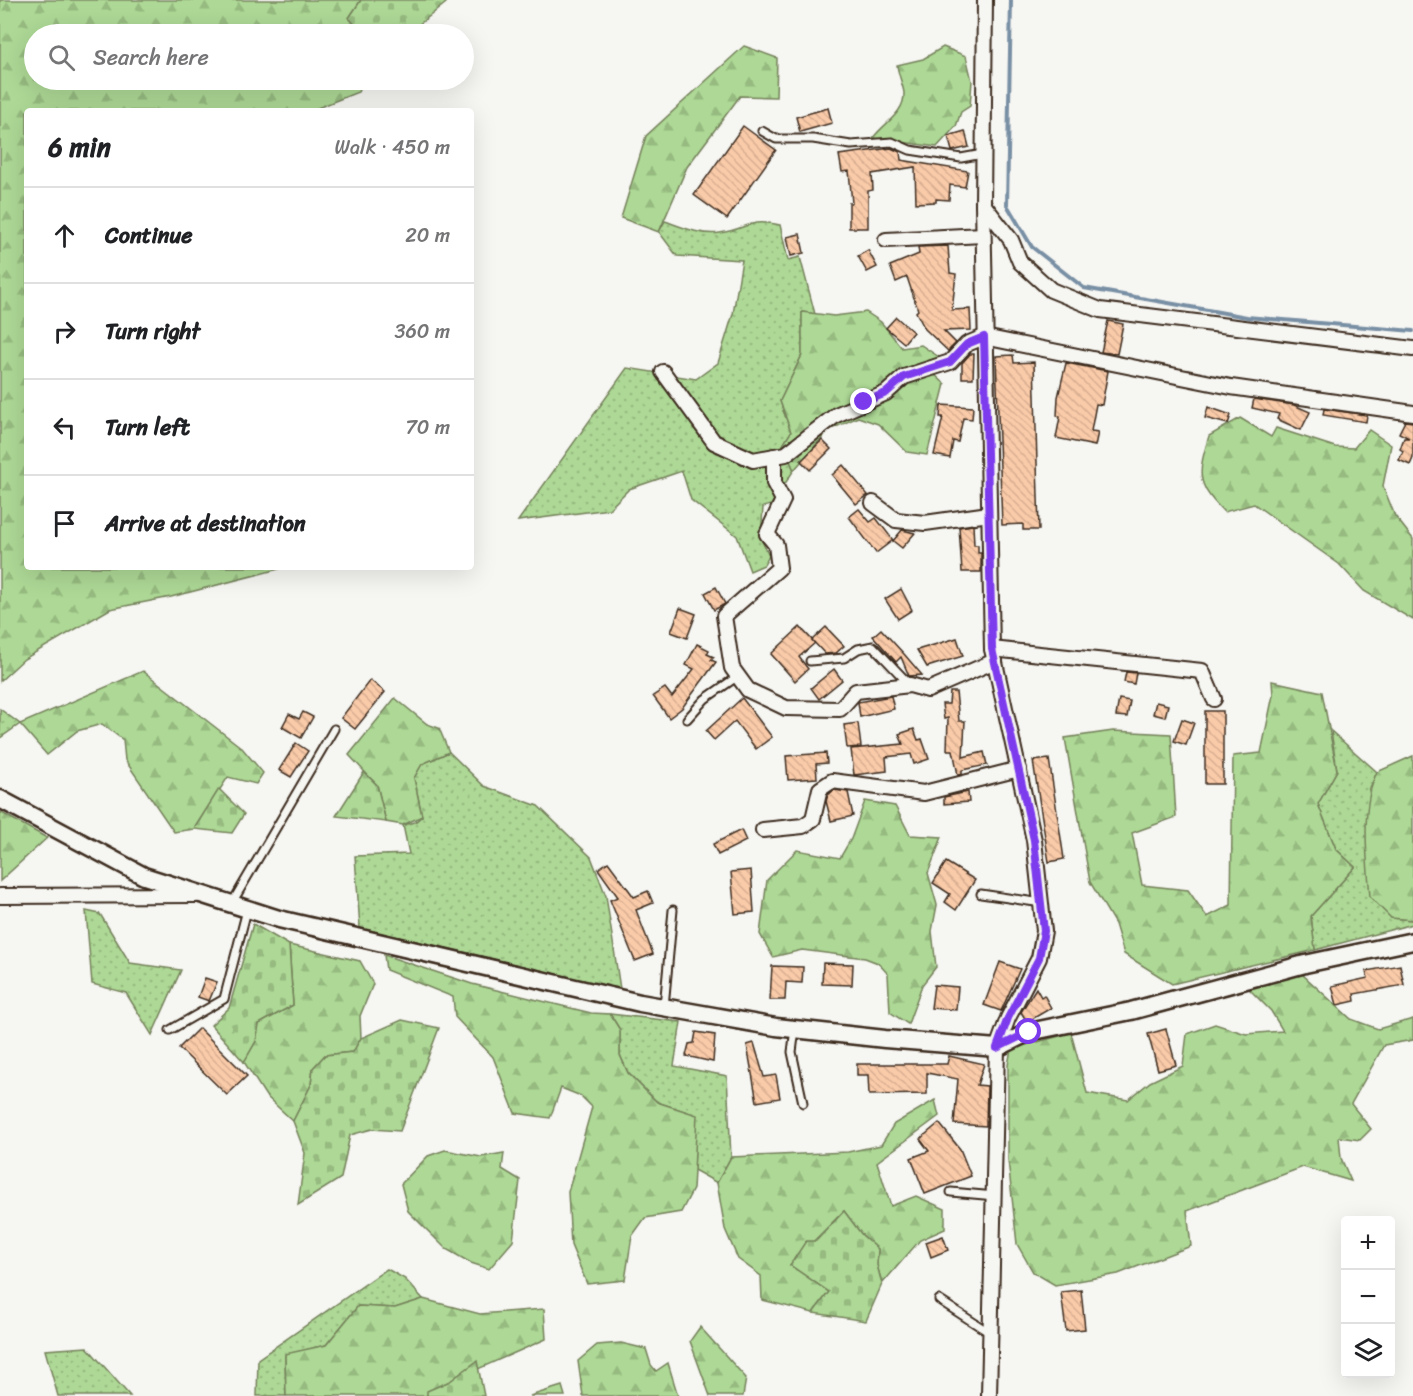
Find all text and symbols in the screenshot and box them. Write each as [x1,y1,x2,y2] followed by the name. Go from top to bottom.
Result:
[24,24,474,90] search box
[93,38,209,77] text: Search here
[45,41,78,74] icon: search
[48,124,111,170] text: 6 min
[335,130,450,165] text: Walk · 450 m
[105,216,193,255] text: Continue
[405,218,450,253] text: 20 m
[48,219,81,252] icon: ahead
[105,312,200,351] text: Turn right
[394,314,450,349] text: 360 m
[48,315,81,348] icon: right
[850,388,876,414] route end
[105,408,190,447] text: Turn left
[405,410,450,445] text: 70 m
[48,411,81,444] icon: left
[105,504,306,543] text: Arrive at destination
[48,507,81,540] icon: arrive
[1015,1018,1041,1044] route start
[1341,1216,1395,1378] map controls
[1341,1216,1395,1270] button: +
[1341,1270,1395,1324] button: −
[1341,1324,1395,1378] button: layers

